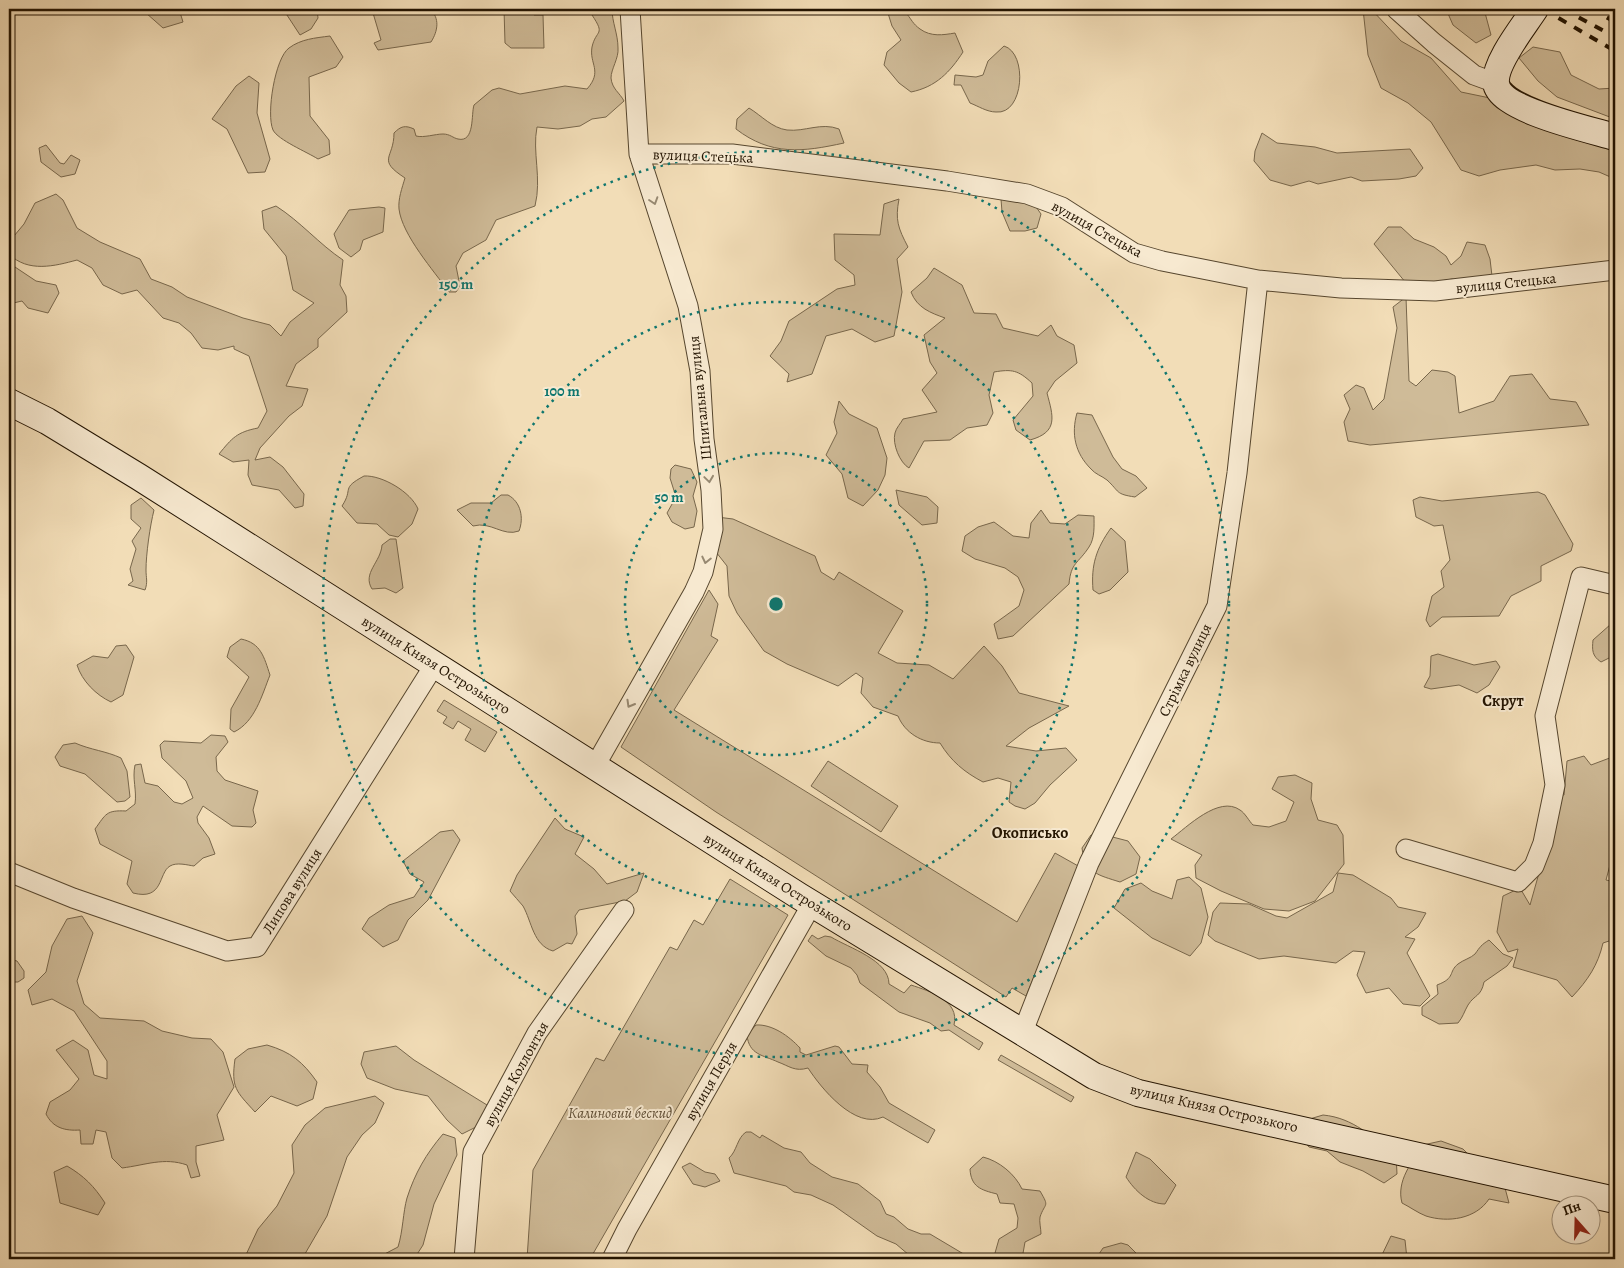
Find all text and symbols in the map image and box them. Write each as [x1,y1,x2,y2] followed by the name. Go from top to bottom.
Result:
[652,144,754,168] street label: вулиця Стецька
[648,196,658,204] one-way arrow
[1048,196,1146,262] street label: вулиця Стецька
[1455,268,1557,298] street label: вулиця Стецька
[439,274,474,294] text: 150 m
[684,335,716,461] street label: Шпитальна вулиця
[544,381,580,401] text: 100 m
[704,474,714,483] one-way arrow
[654,487,684,507] text: 50 m
[701,556,712,565] one-way arrow
[767,595,785,613] centre of rings
[358,611,514,719] street label: вулиця Князя Острозького
[1154,620,1216,720] street label: Стрімка вулиця
[1482,690,1524,712] district label: Скрут
[627,698,637,707] one-way arrow
[992,822,1068,844] district label: Окописько
[700,828,856,936] street label: вулиця Князя Острозького
[258,844,326,938] street label: Липова вулиця
[479,1018,553,1130] street label: вулиця Коллонтая
[680,1038,742,1124] street label: вулиця Перля
[1128,1079,1300,1137] street label: вулиця Князя Острозького
[568,1103,672,1123] park label: Калиновий бескид
[1552,1196,1602,1246] north arrow
[1560,1196,1584,1220] text: Пн

